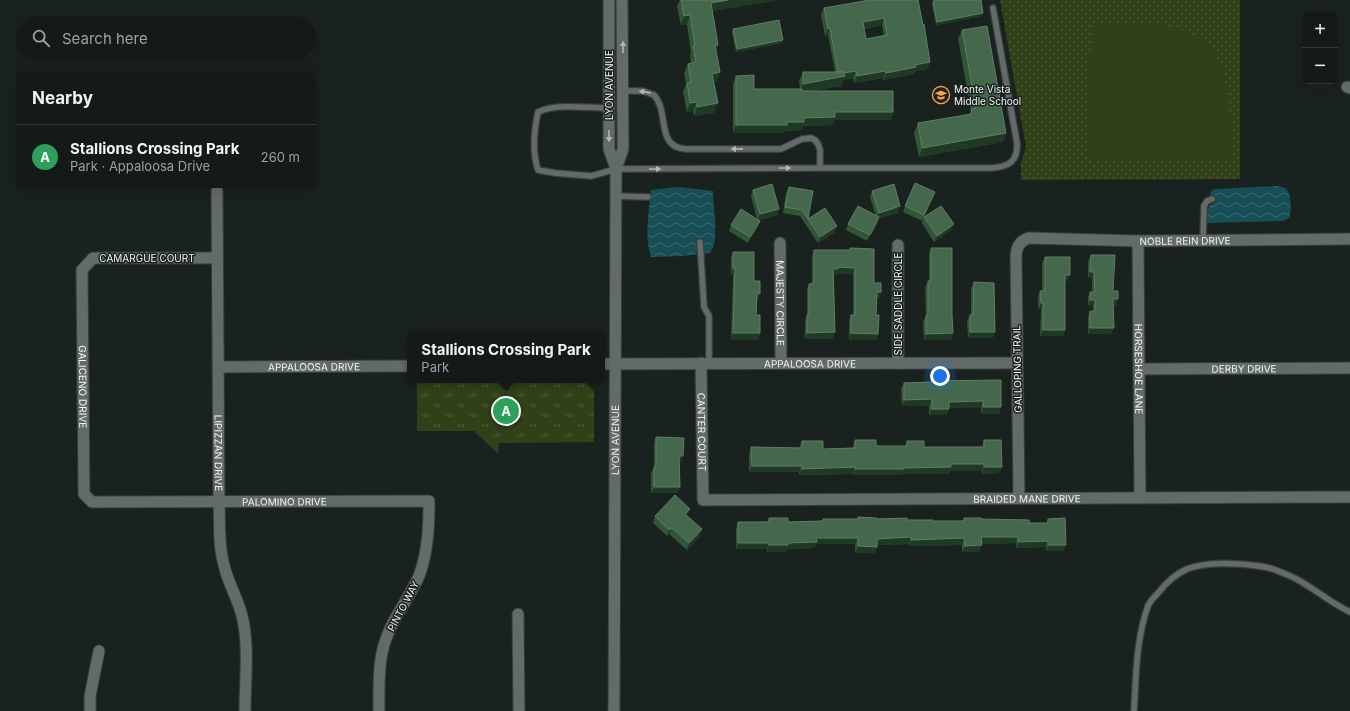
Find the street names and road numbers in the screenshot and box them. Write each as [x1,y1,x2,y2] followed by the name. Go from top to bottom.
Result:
[603,50,615,120] street label: LYON AVENUE
[1139,234,1231,247] street label: NOBLE REIN DRIVE
[99,252,195,264] street label: CAMARGUE COURT
[892,253,904,355] street label: SIDE SADDLE CIRCLE
[774,260,787,346] street label: MAJESTY CIRCLE
[1133,324,1145,414] street label: HORSESHOE LANE
[1010,325,1024,413] street label: GALLOPING TRAIL
[77,345,89,428] street label: GALICENO DRIVE
[764,357,856,370] street label: APPALOOSA DRIVE
[268,360,360,373] street label: APPALOOSA DRIVE
[1211,362,1277,375] street label: DERBY DRIVE
[695,393,709,471] street label: CANTER COURT
[609,405,621,475] street label: LYON AVENUE
[212,415,225,491] street label: LIPIZZAN DRIVE
[973,492,1081,505] street label: BRAIDED MANE DRIVE
[242,495,327,508] street label: PALOMINO DRIVE
[385,579,421,633] street label: PINTO WAY

